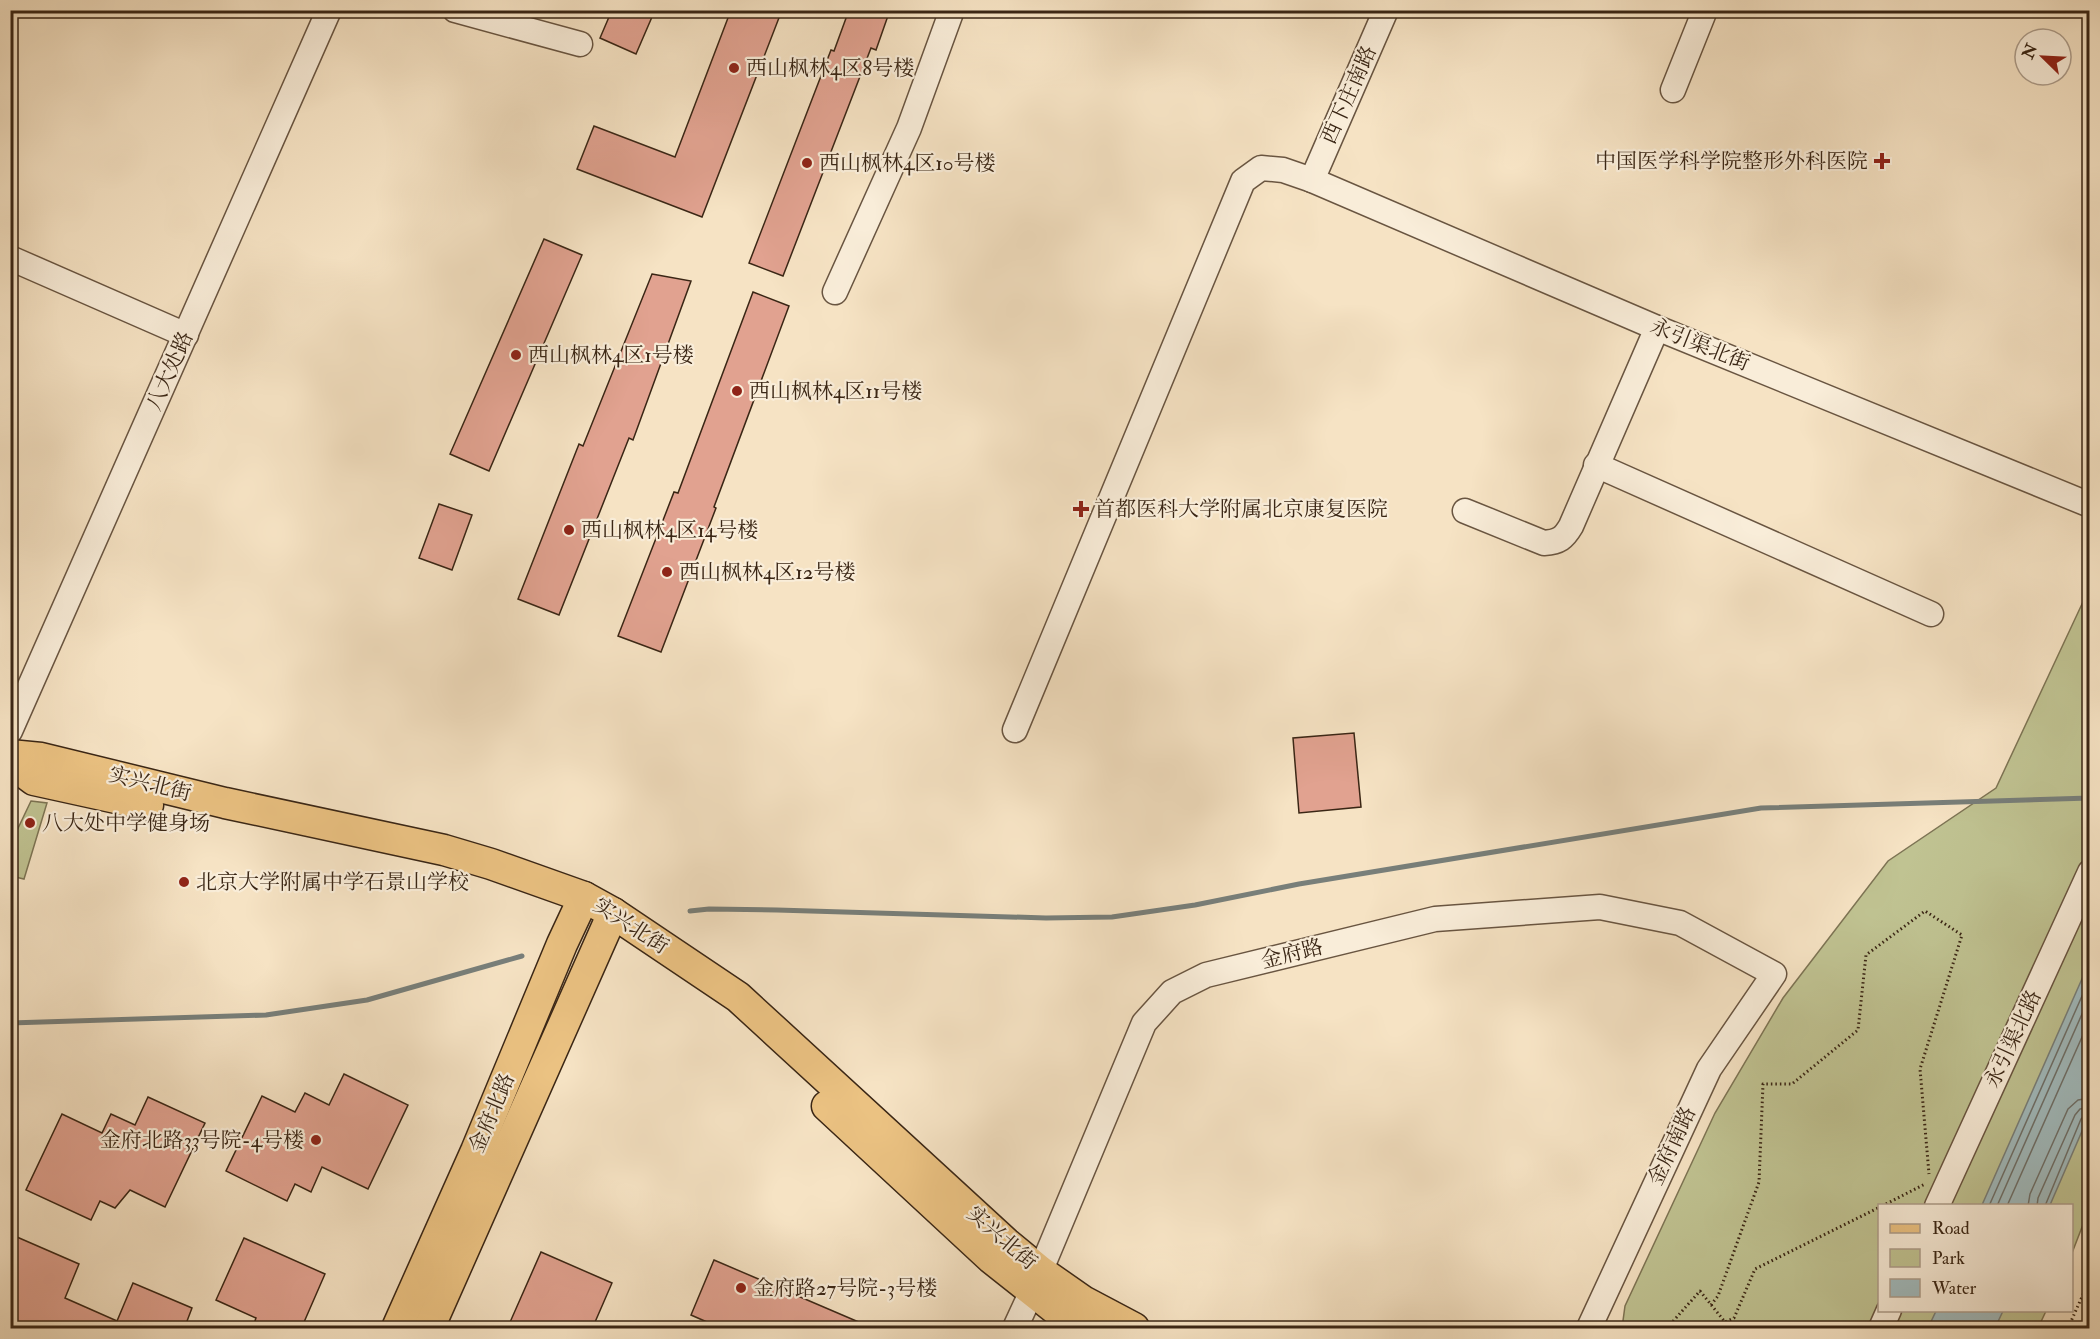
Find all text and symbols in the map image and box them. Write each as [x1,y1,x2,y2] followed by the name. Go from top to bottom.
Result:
[2013,27,2073,87] north arrow
[2018,40,2043,63] text: N
[1315,42,1383,148] street label: 西下庄南路
[746,55,914,82] place label: 西山枫林4区8号楼
[727,61,741,75] marker: 西山枫林4区8号楼
[1595,148,1868,175] place label: 中国医学科学院整形外科医院
[819,150,995,177] place label: 西山枫林4区10号楼
[1873,152,1891,170] marker: 中国医学科学院整形外科医院
[800,156,814,170] marker: 西山枫林4区10号楼
[1646,313,1754,377] street label: 永引渠北街
[141,327,199,415] street label: 八大处路
[528,342,694,369] place label: 西山枫林4区1号楼
[509,348,523,362] marker: 西山枫林4区1号楼
[749,378,922,405] place label: 西山枫林4区11号楼
[730,384,744,398] marker: 西山枫林4区11号楼
[1094,496,1388,523] place label: 首都医科大学附属北京康复医院
[1072,500,1090,518] marker: 首都医科大学附属北京康复医院
[581,517,758,544] place label: 西山枫林4区14号楼
[562,523,576,537] marker: 西山枫林4区14号楼
[679,559,855,586] place label: 西山枫林4区12号楼
[660,565,674,579] marker: 西山枫林4区12号楼
[106,761,194,807] street label: 实兴北街
[42,810,210,837] place label: 八大处中学健身场
[23,816,37,830] marker: 八大处中学健身场
[196,869,469,896] place label: 北京大学附属中学石景山学校
[177,875,191,889] marker: 北京大学附属中学石景山学校
[588,892,674,960] street label: 实兴北街
[1258,933,1326,975] street label: 金府路
[1979,986,2047,1092] street label: 永引渠北路
[463,1069,521,1157] street label: 金府北路
[1642,1102,1702,1190] street label: 金府南路
[100,1127,304,1154] place label: 金府北路33号院-4号楼
[309,1133,323,1147] marker: 金府北路33号院-4号楼
[961,1200,1043,1276] street label: 实兴北街
[1878,1204,2073,1312] legend
[1932,1217,1970,1240] text: Road
[1932,1247,1965,1270] text: Park
[753,1275,937,1302] place label: 金府路27号院-3号楼
[1931,1277,1976,1300] text: Water
[734,1281,748,1295] marker: 金府路27号院-3号楼

